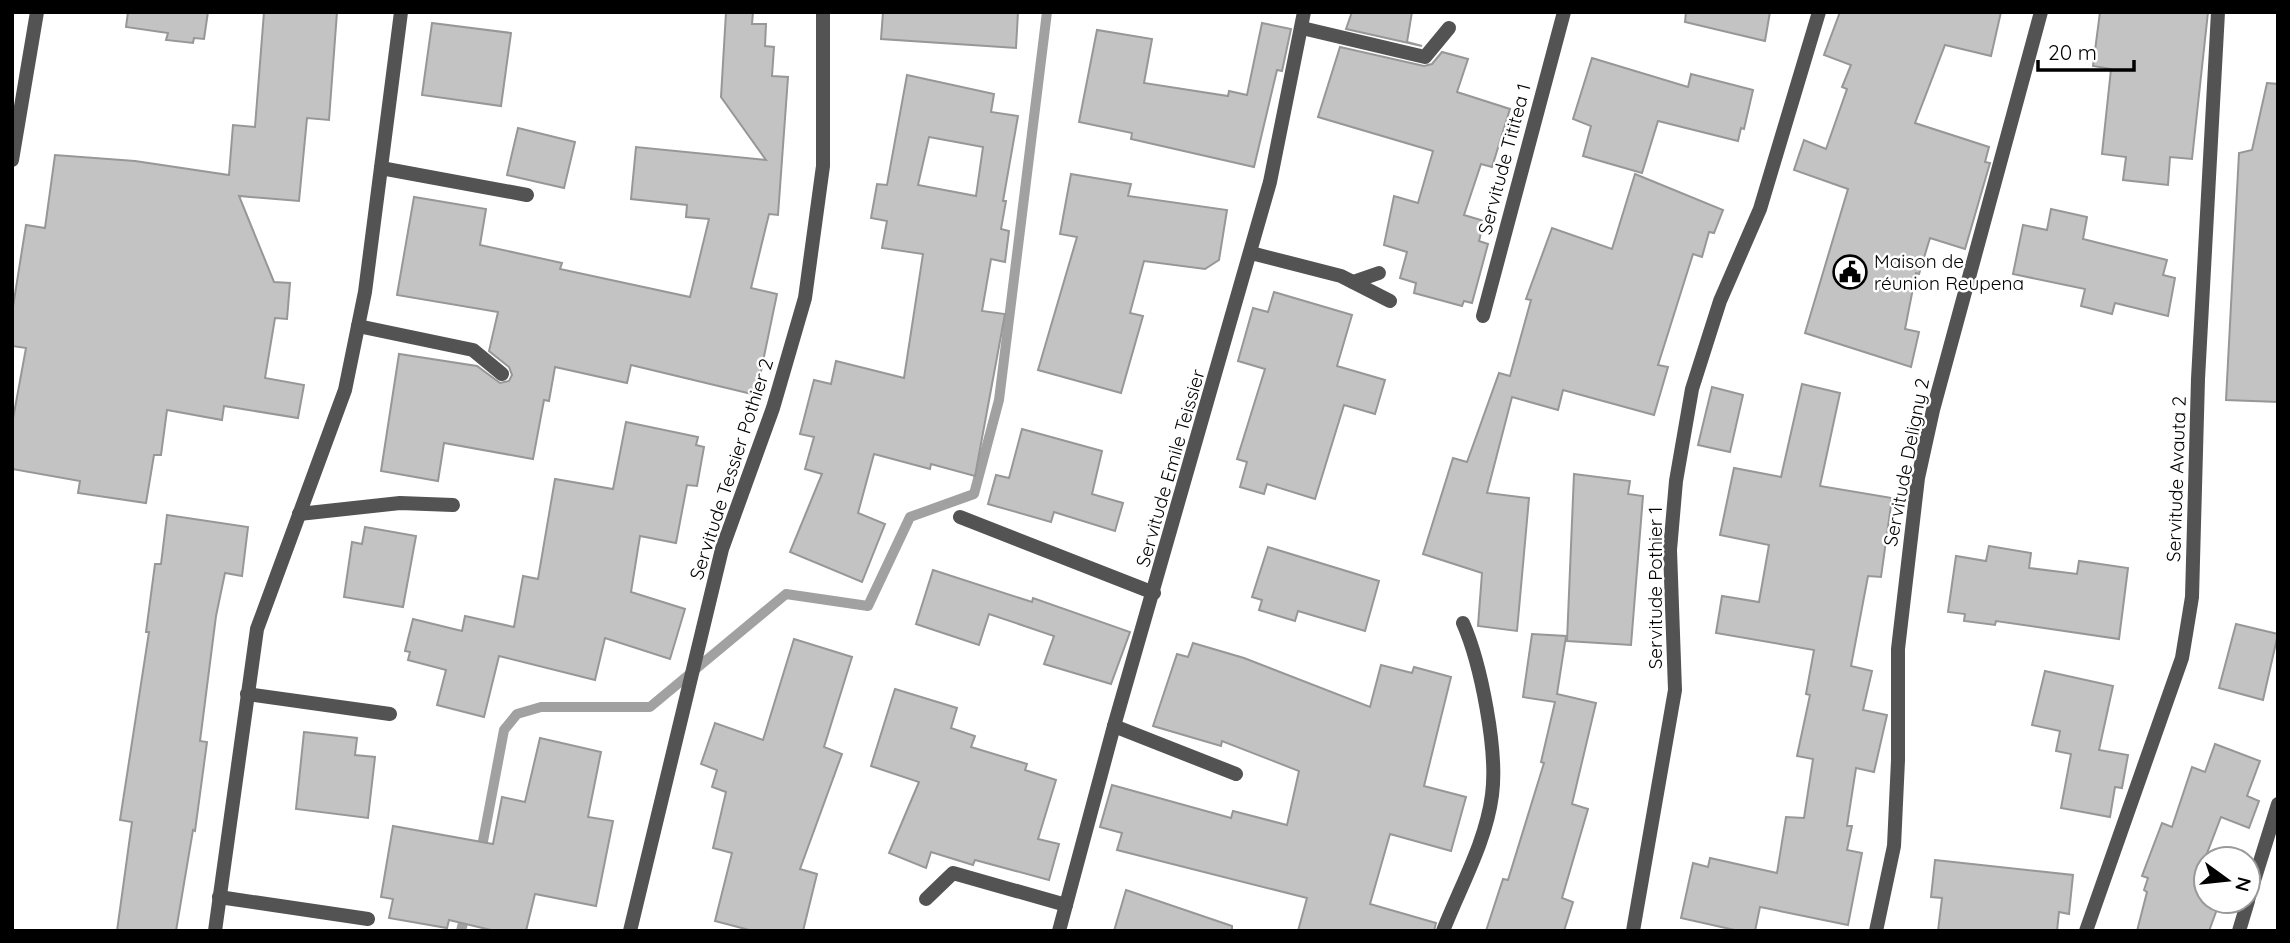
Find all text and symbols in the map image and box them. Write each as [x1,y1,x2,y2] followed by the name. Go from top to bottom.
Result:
[2038,28,2134,72] scale bar
[2048,39,2097,65] text: 20 m
[1472,81,1536,237] street label: Servitude Tititea 1
[1874,249,2024,295] place label: Maison de réunion Reupena
[1831,253,1869,291] public building icon: Maison de réunion Reupena
[684,355,778,583] street label: Servitude Tessier Pothier 2
[1130,366,1210,570] street label: Servitude Emile Teissier
[1878,376,1934,548] street label: Servitude Deligny 2
[2161,396,2191,562] street label: Servitude Avauta 2
[1643,507,1667,669] street label: Servitude Pothier 1
[2192,845,2262,915] north arrow
[2230,875,2257,894] text: N

